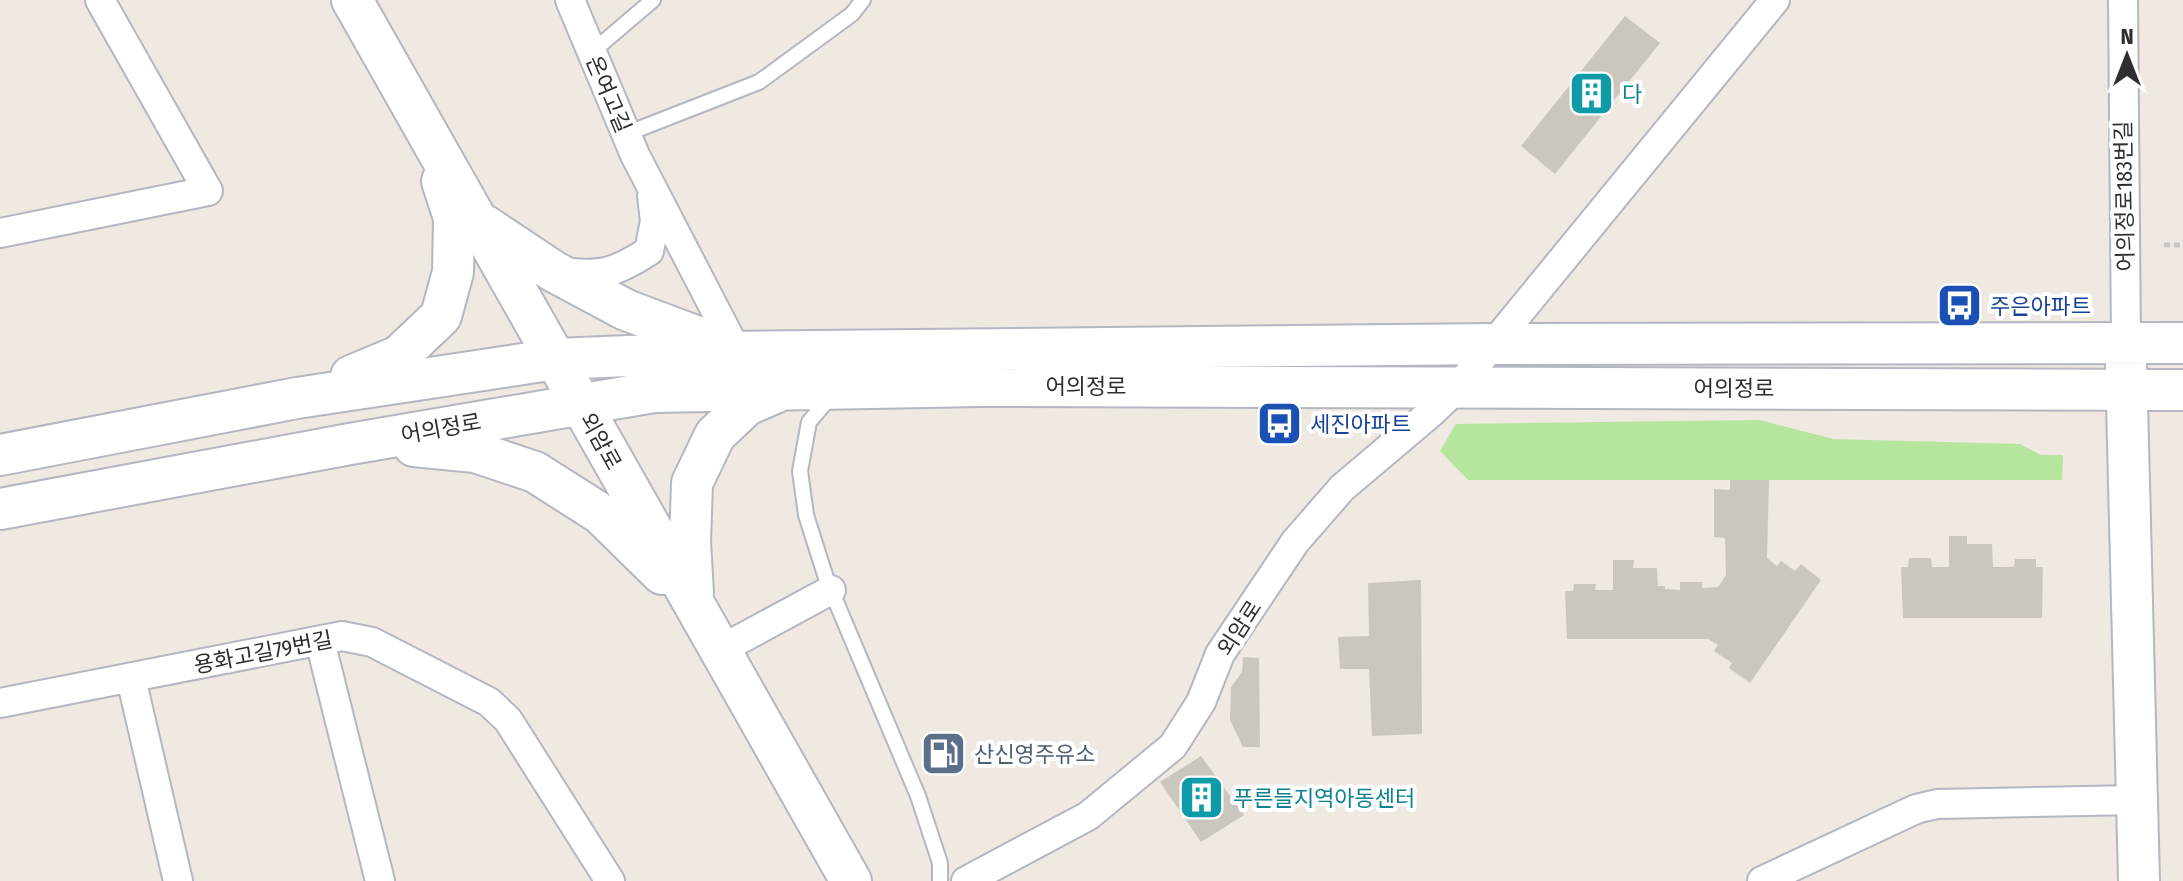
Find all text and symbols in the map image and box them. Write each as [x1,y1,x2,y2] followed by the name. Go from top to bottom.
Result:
[2087,16,2167,96] north arrow
[2120,23,2134,50] text: N
[580,52,637,137] street label: 온여고길
[1567,70,1615,118] building icon: 다
[1622,81,1642,108] place label: 다
[2110,120,2139,272] street label: 어의정로183번길
[1935,282,1983,330] bus stop icon: 주은아파트
[1990,293,2091,320] place label: 주은아파트
[1046,373,1126,400] street label: 어의정로
[1694,375,1774,402] street label: 어의정로
[1255,400,1303,448] bus stop icon: 세진아파트
[399,408,483,449] street label: 어의정로
[574,408,627,474] street label: 외암로
[1310,411,1411,438] place label: 세진아파트
[1212,595,1267,661] street label: 외암로
[191,626,335,679] street label: 용화고길79번길
[919,730,967,778] fuel station icon: 산신영주유소
[974,741,1095,768] place label: 산신영주유소
[1178,774,1226,822] building icon: 푸른들지역아동센터
[1233,785,1415,812] place label: 푸른들지역아동센터

